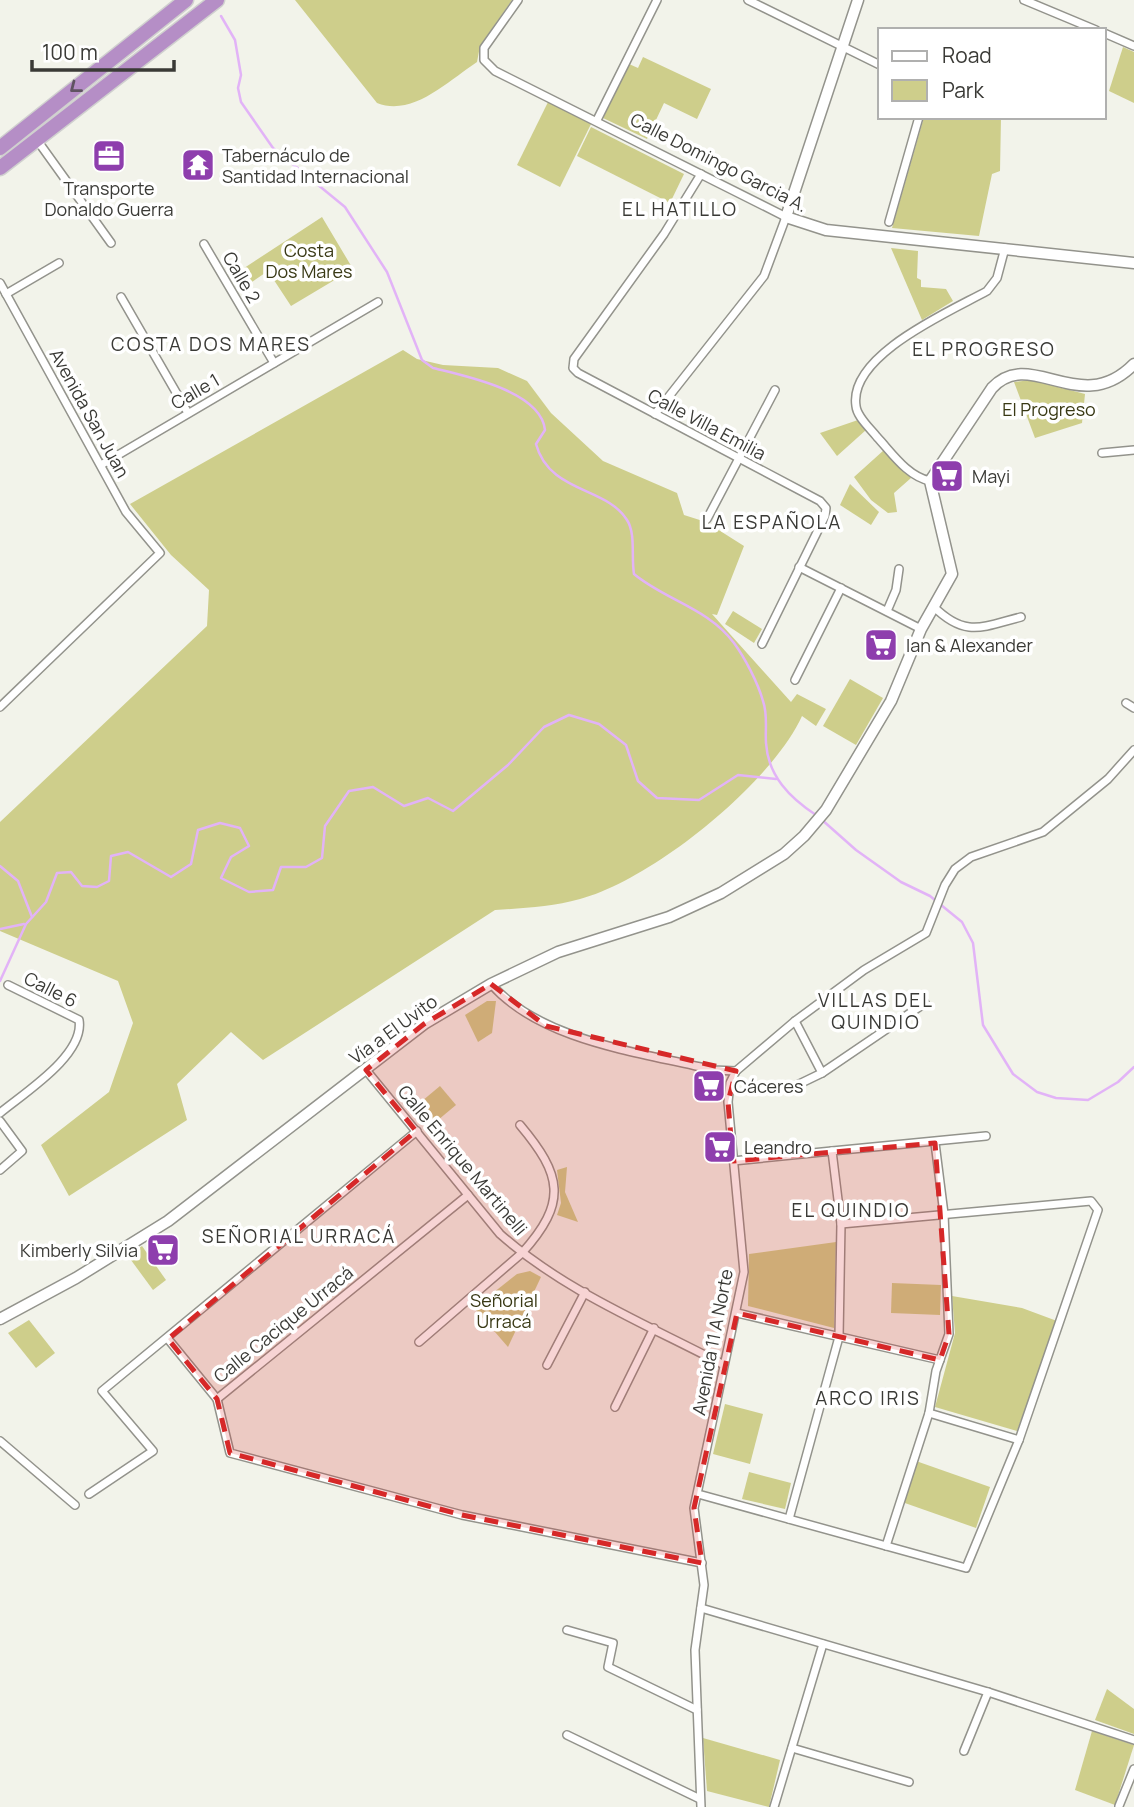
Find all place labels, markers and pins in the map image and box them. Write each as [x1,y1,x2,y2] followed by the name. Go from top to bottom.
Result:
[90,137,128,175] office icon: Transporte Donaldo Guerra
[222,143,409,188] place label: Tabernáculo de Santidad Internacional
[179,146,217,184] temple icon: Tabernáculo de Santidad Internacional
[44,176,174,221] place label: Transporte Donaldo Guerra
[928,457,966,495] supermarket icon: Mayi
[972,464,1010,488] place label: Mayi
[862,626,900,664] supermarket icon: Ian & Alexander
[906,633,1034,657] place label: Ian & Alexander
[690,1067,728,1105] supermarket icon: Cáceres
[734,1074,803,1098] place label: Cáceres
[701,1128,739,1166] supermarket icon: Leandro
[744,1135,812,1159] place label: Leandro
[144,1231,182,1269] supermarket icon: Kimberly Silvia
[20,1238,138,1262] place label: Kimberly Silvia

